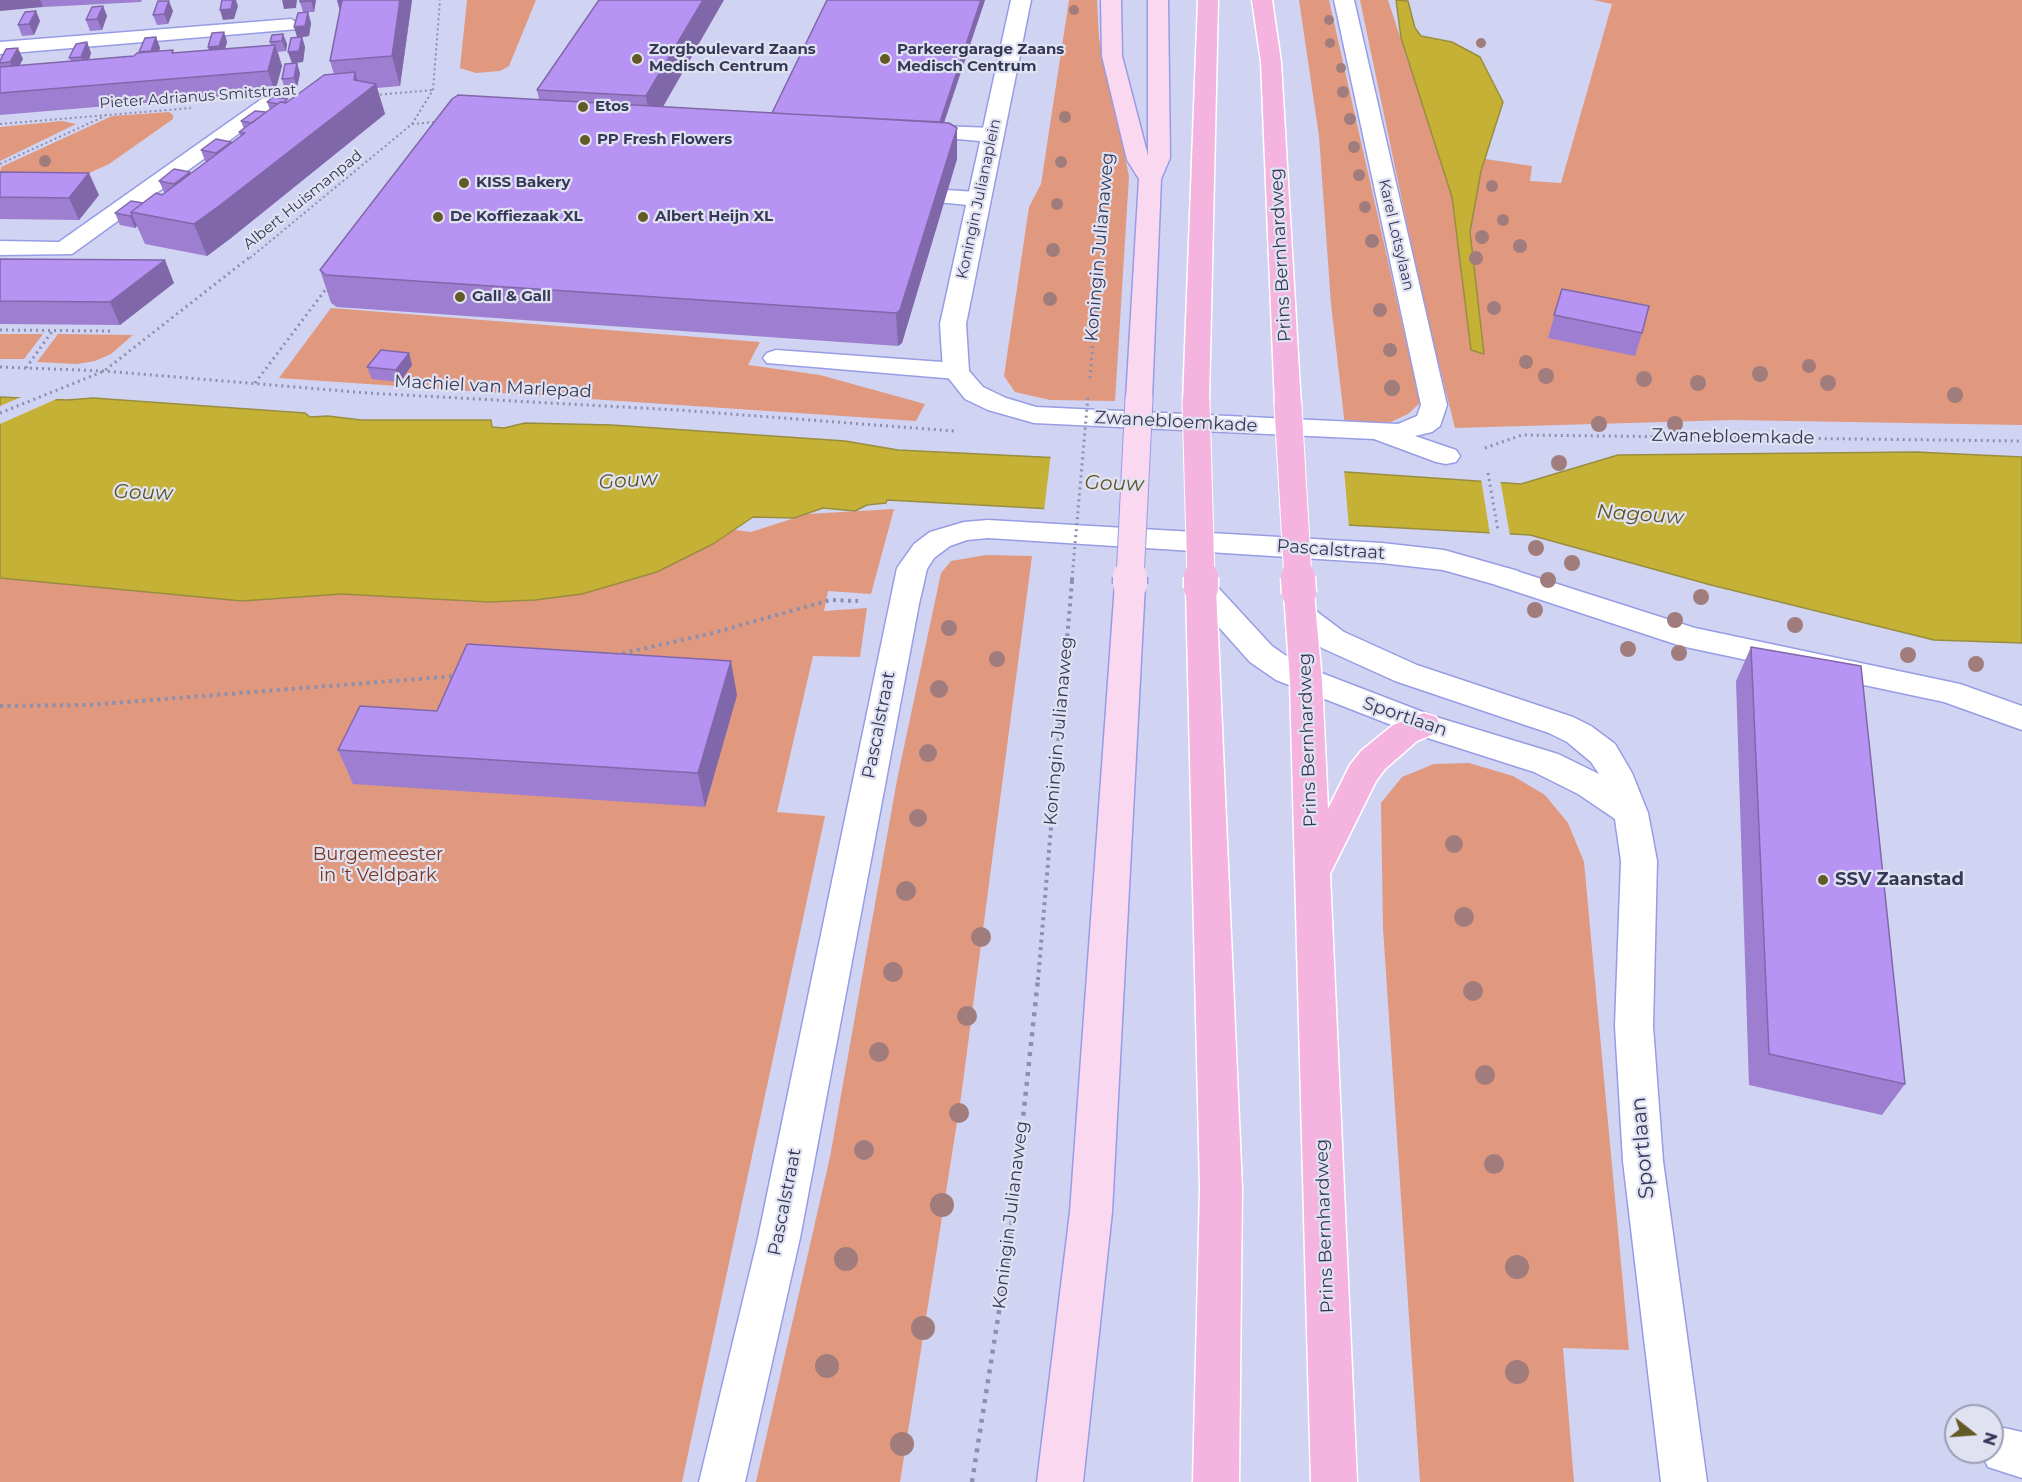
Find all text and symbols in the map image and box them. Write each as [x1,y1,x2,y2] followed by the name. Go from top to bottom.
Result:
[649,41,816,76] place label: Zorgboulevard Zaans Medisch Centrum
[897,41,1064,76] place label: Parkeergarage Zaans Medisch Centrum
[630,52,644,66] marker: Zorgboulevard Zaans Medisch Centrum
[878,52,892,66] marker: Parkeergarage Zaans Medisch Centrum
[99,81,297,113] street label: Pieter Adrianus Smitstraat
[595,98,629,116] place label: Etos
[576,100,590,114] marker: Etos
[953,117,1005,281] street label: Koningin Julianaplein
[597,131,732,149] place label: PP Fresh Flowers
[578,133,592,147] marker: PP Fresh Flowers
[240,146,366,254] street label: Albert Huismanpad
[1081,152,1119,342] street label: Koningin Julianaweg
[1266,167,1296,343] street label: Prins Bernhardweg
[476,174,571,192] place label: KISS Bakery
[457,176,471,190] marker: KISS Bakery
[1374,178,1418,292] street label: Karel Lotsylaan
[450,208,582,226] place label: De Koffiezaak XL
[655,208,773,226] place label: Albert Heijn XL
[431,210,445,224] marker: De Koffiezaak XL
[636,210,650,224] marker: Albert Heijn XL
[472,288,551,306] place label: Gall & Gall
[453,290,467,304] marker: Gall & Gall
[394,371,592,403] street label: Machiel van Marlepad
[1094,407,1258,437] street label: Zwanebloemkade
[1651,425,1815,449] street label: Zwanebloemkade
[598,467,658,495] water label: Gouw
[1084,471,1144,497] water label: Gouw
[113,480,173,506] water label: Gouw
[1596,500,1684,530] water label: Nagouw
[1276,535,1386,565] street label: Pascalstraat
[1040,636,1078,826] street label: Koningin Julianaweg
[1294,652,1322,828] street label: Prins Bernhardweg
[858,670,900,780] street label: Pascalstraat
[1360,693,1450,741] street label: Sportlaan
[313,844,443,886] park label: Burgemeester in 't Veldpark
[1835,869,1964,891] place label: SSV Zaanstad
[1816,873,1830,887] marker: SSV Zaanstad
[1626,1096,1660,1200] street label: Sportlaan
[989,1120,1033,1310] street label: Koningin Julianaweg
[1311,1138,1339,1314] street label: Prins Bernhardweg
[764,1147,806,1257] street label: Pascalstraat
[1944,1404,2004,1464] north arrow
[1979,1430,2001,1448] text: N

